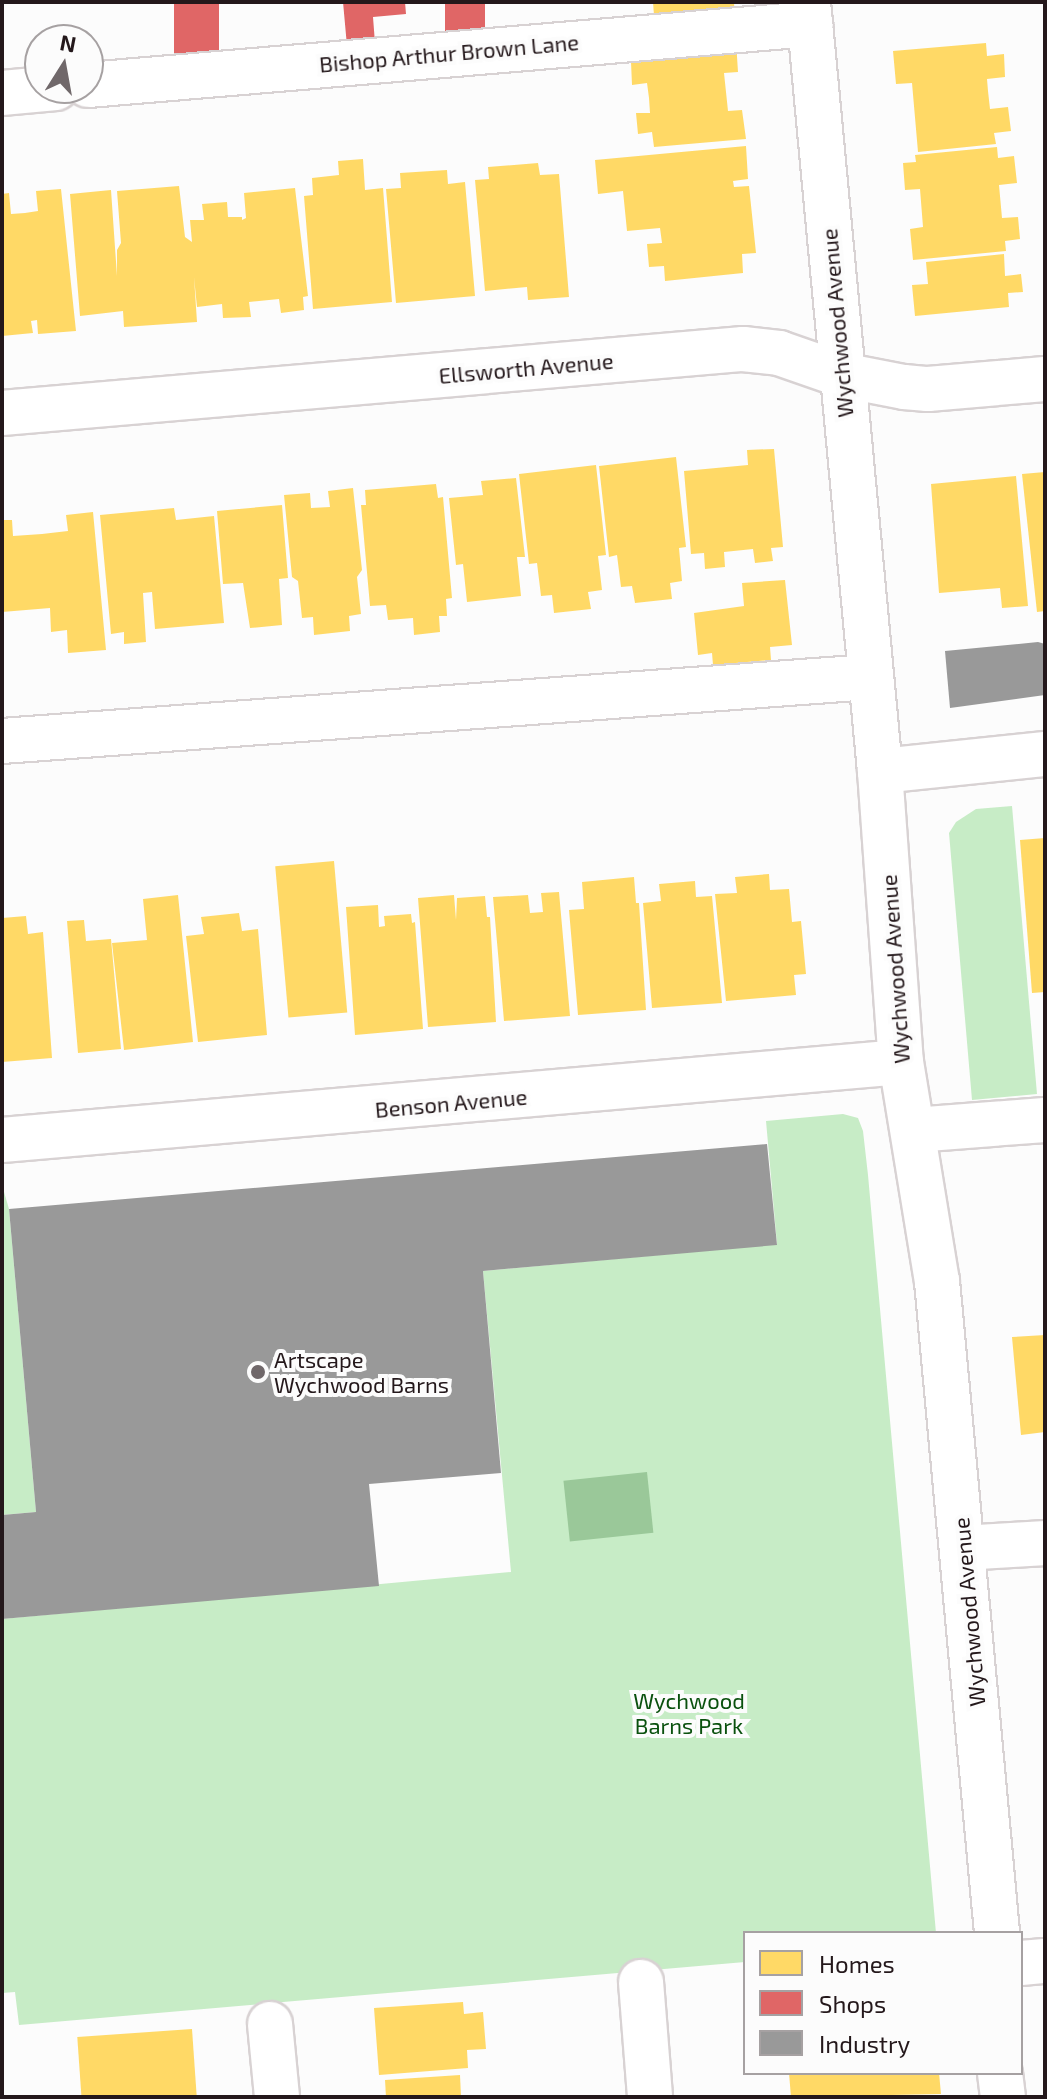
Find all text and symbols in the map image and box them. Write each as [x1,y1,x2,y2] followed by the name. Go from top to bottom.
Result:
[24,24,104,104] north arrow
[58,28,78,57] text: N
[318,28,580,78] street label: Bishop Arthur Brown Lane
[816,227,858,419] street label: Wychwood Avenue
[437,347,615,389] street label: Ellsworth Avenue
[875,873,915,1065] street label: Wychwood Avenue
[373,1083,529,1123] street label: Benson Avenue
[274,1346,449,1398] place label: Artscape Wychwood Barns
[249,1363,267,1381] marker: Artscape Wychwood Barns
[948,1516,990,1708] street label: Wychwood Avenue
[633,1687,745,1738] park label: Wychwood Barns Park
[743,1931,1023,2075] legend
[819,1949,895,1978] text: Homes
[819,1989,886,2018] text: Shops
[819,2029,910,2058] text: Industry

